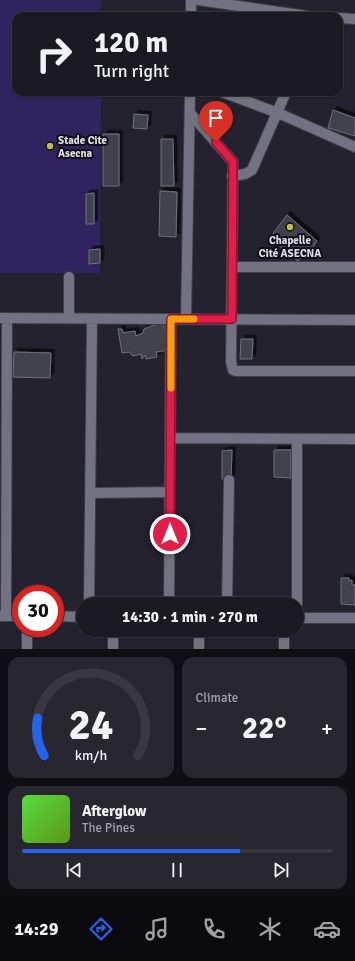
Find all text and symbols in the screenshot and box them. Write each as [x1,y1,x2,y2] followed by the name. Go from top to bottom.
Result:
[94,26,168,60] text: 120 m
[28,28,80,80] icon: right
[94,60,169,82] text: Turn right
[199,101,233,142] pin
[205,107,227,129] icon: arrive
[58,134,108,160] place label: Stade Cite Asecna
[45,141,55,151] marker: Stade Cite Asecna
[285,222,295,232] marker: Chapelle Cité ASECNA
[259,234,321,260] place label: Chapelle Cité ASECNA
[149,513,191,555] position arrow
[12,585,64,637] speed limit sign: 30
[122,608,258,626] text: 14:30 · 1 min · 270 m
[196,690,238,706] text: Climate
[68,699,113,750] text: 24
[242,710,286,747] text: 22°
[196,715,207,742] text: −
[321,715,333,742] text: +
[75,746,107,763] text: km/h
[82,802,146,820] text: Afterglow
[82,820,135,836] text: The Pines
[63,859,85,881] icon: previous
[166,859,188,881] icon: pause
[270,859,292,881] icon: next
[87,915,115,943] icon: directions
[143,915,171,943] icon: music
[200,915,228,943] icon: phone
[256,915,284,943] icon: climate
[313,915,341,943] icon: car
[14,918,58,940] text: 14:29

